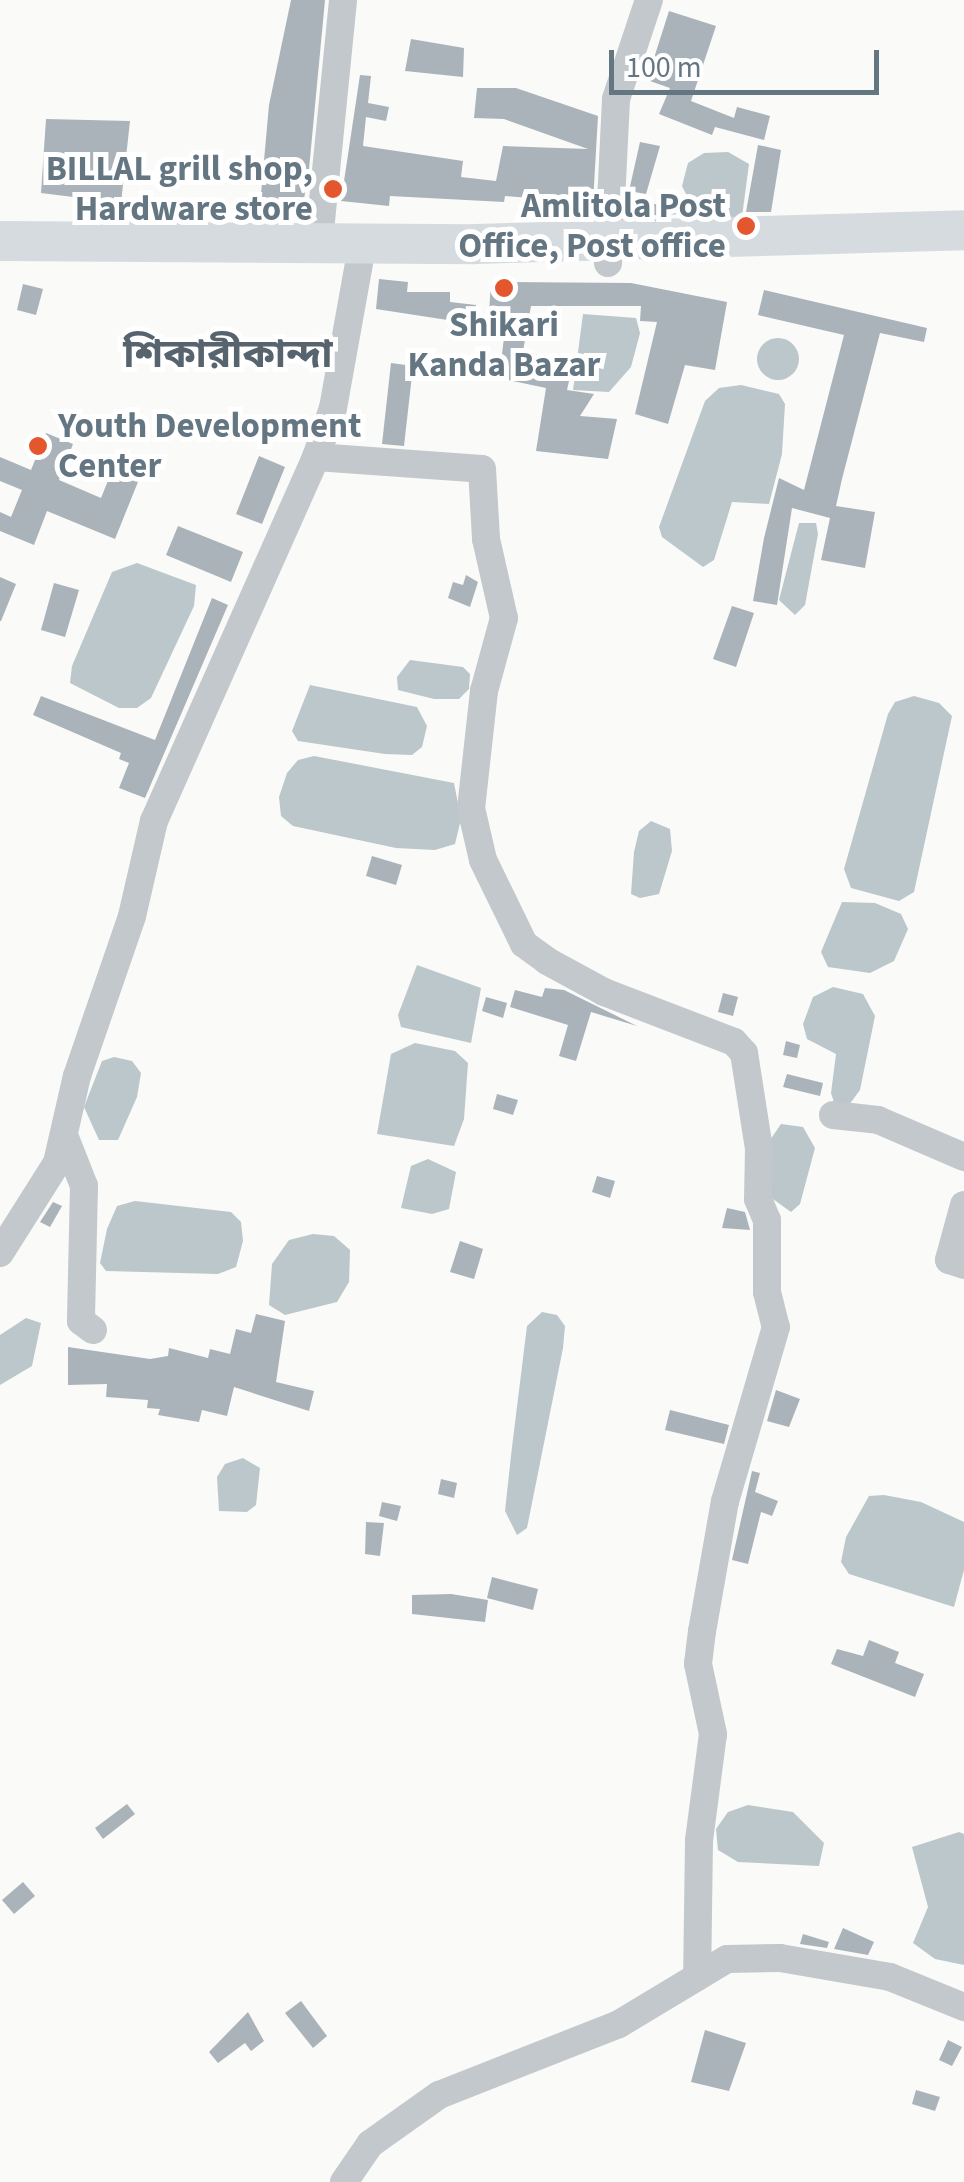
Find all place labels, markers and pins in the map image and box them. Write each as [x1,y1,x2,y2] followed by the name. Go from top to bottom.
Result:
[46,148,313,230] place label: BILLAL grill shop, Hardware store
[322,178,344,200] marker: BILLAL grill shop, Hardware store
[458,185,726,267] place label: Amlitola Post Office, Post office
[735,215,757,237] marker: Amlitola Post Office, Post office
[493,277,515,299] marker: Shikari Kanda Bazar
[407,304,601,386] place label: Shikari Kanda Bazar
[58,405,361,487] place label: Youth Development Center
[27,435,49,457] marker: Youth Development Center

